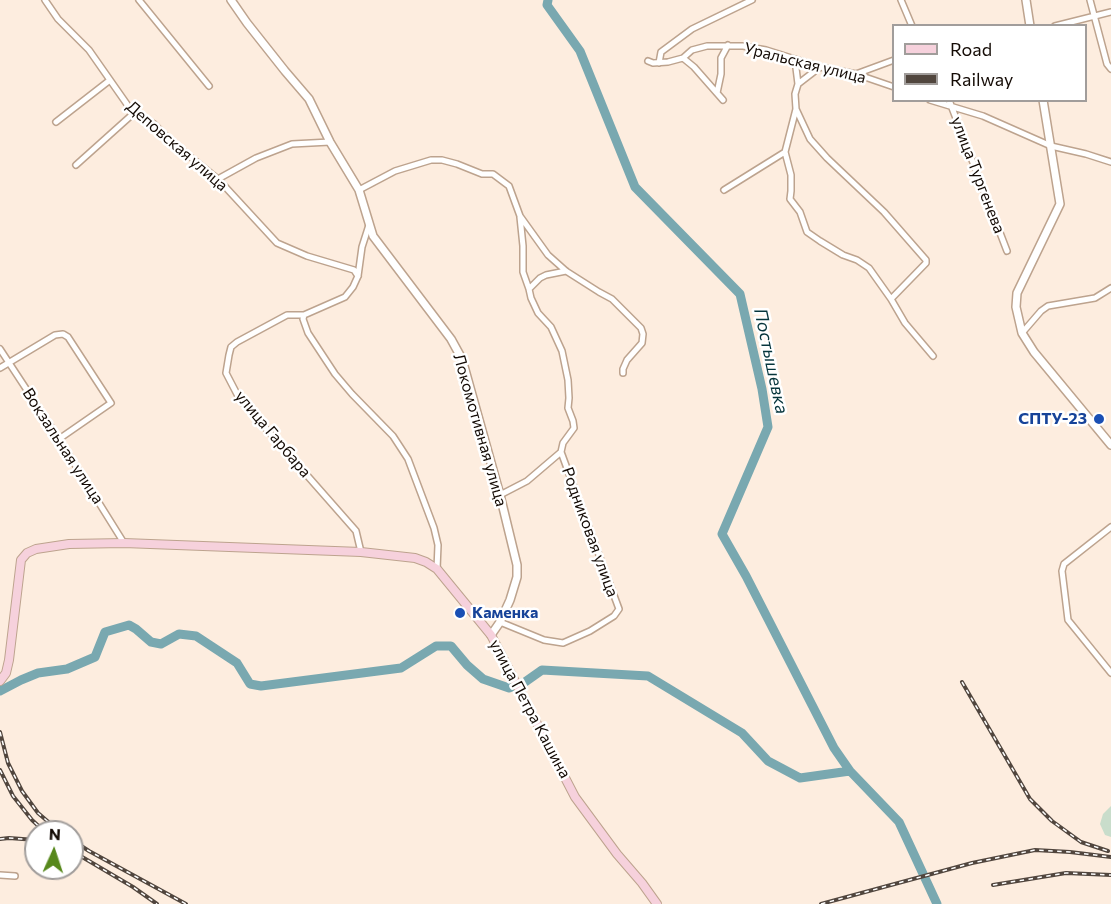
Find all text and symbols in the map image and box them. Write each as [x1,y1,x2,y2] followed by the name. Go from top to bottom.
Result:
[892,24,1087,102] legend
[950,38,992,60] text: Road
[742,39,868,87] street label: Уральская улица
[950,68,1013,90] text: Railway
[122,97,232,195] street label: Деповская улица
[947,114,1009,236] street label: улица Тургенева
[749,306,793,416] water label: Постышевка
[449,351,511,509] street label: Локомотивная улица
[18,384,108,508] street label: Вокзальная улица
[231,387,315,481] street label: улица Гарбара
[1018,409,1087,429] place label: СПТУ-23
[1092,412,1106,426] marker: СПТУ-23
[558,465,622,599] street label: Родниковая улица
[472,603,538,623] place label: Каменка
[453,606,467,620] marker: Каменка
[485,636,575,782] street label: улица Петра Кашина
[24,820,84,880] north arrow
[48,824,61,843] text: N

